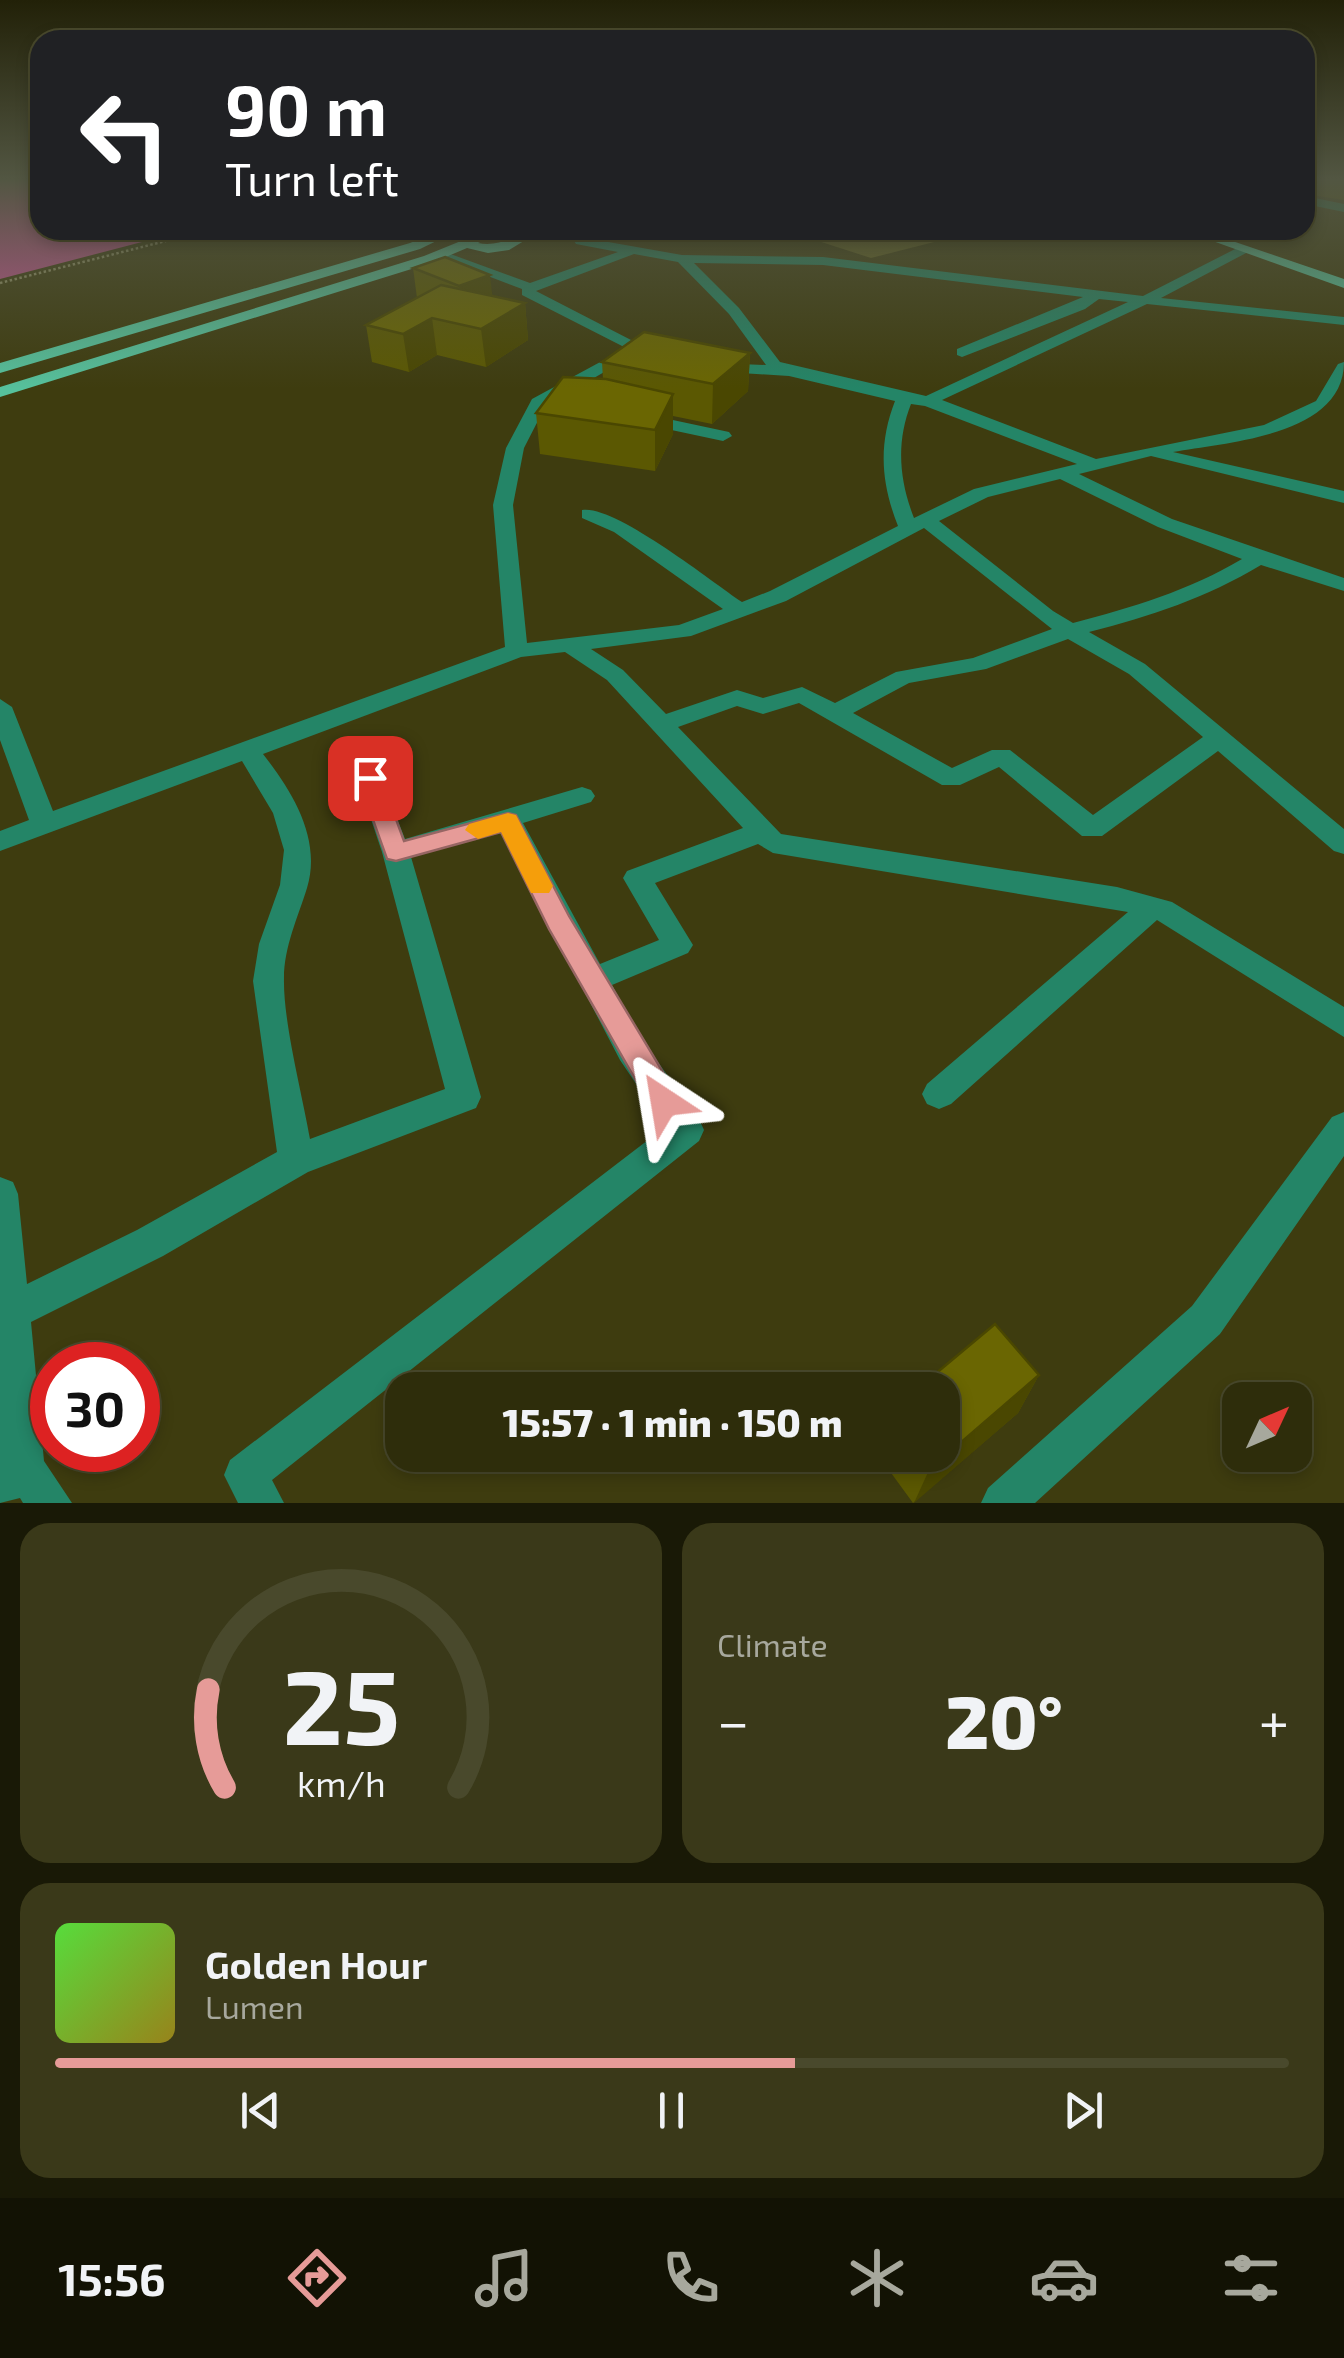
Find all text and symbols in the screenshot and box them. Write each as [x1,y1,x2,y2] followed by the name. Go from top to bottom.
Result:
[225,66,387,150] text: 90 m
[60,70,190,200] icon: left
[225,151,399,205] text: Turn left
[328,736,413,821] pin
[343,751,398,806] icon: arrive
[612,1050,716,1154] position arrow
[30,1342,160,1472] speed limit sign: 30
[1222,1382,1312,1472] north arrow
[1222,1382,1312,1472] map controls
[502,1399,843,1445] text: 15:57 · 1 min · 150 m
[717,1625,828,1663] text: Climate
[282,1641,400,1766] text: 25
[945,1674,1063,1764] text: 20°
[717,1687,749,1753] text: −
[1259,1687,1289,1753] text: +
[297,1761,385,1804] text: km/h
[205,1941,427,1987] text: Golden Hour
[205,1987,304,2025] text: Lumen
[233,2083,288,2138] icon: previous
[644,2083,699,2138] icon: pause
[1056,2083,1111,2138] icon: next
[282,2243,352,2313] icon: directions
[469,2243,539,2313] icon: music
[656,2243,726,2313] icon: phone
[842,2243,912,2313] icon: climate
[1029,2243,1099,2313] icon: car
[1216,2243,1286,2313] icon: filters
[58,2251,166,2305] text: 15:56

